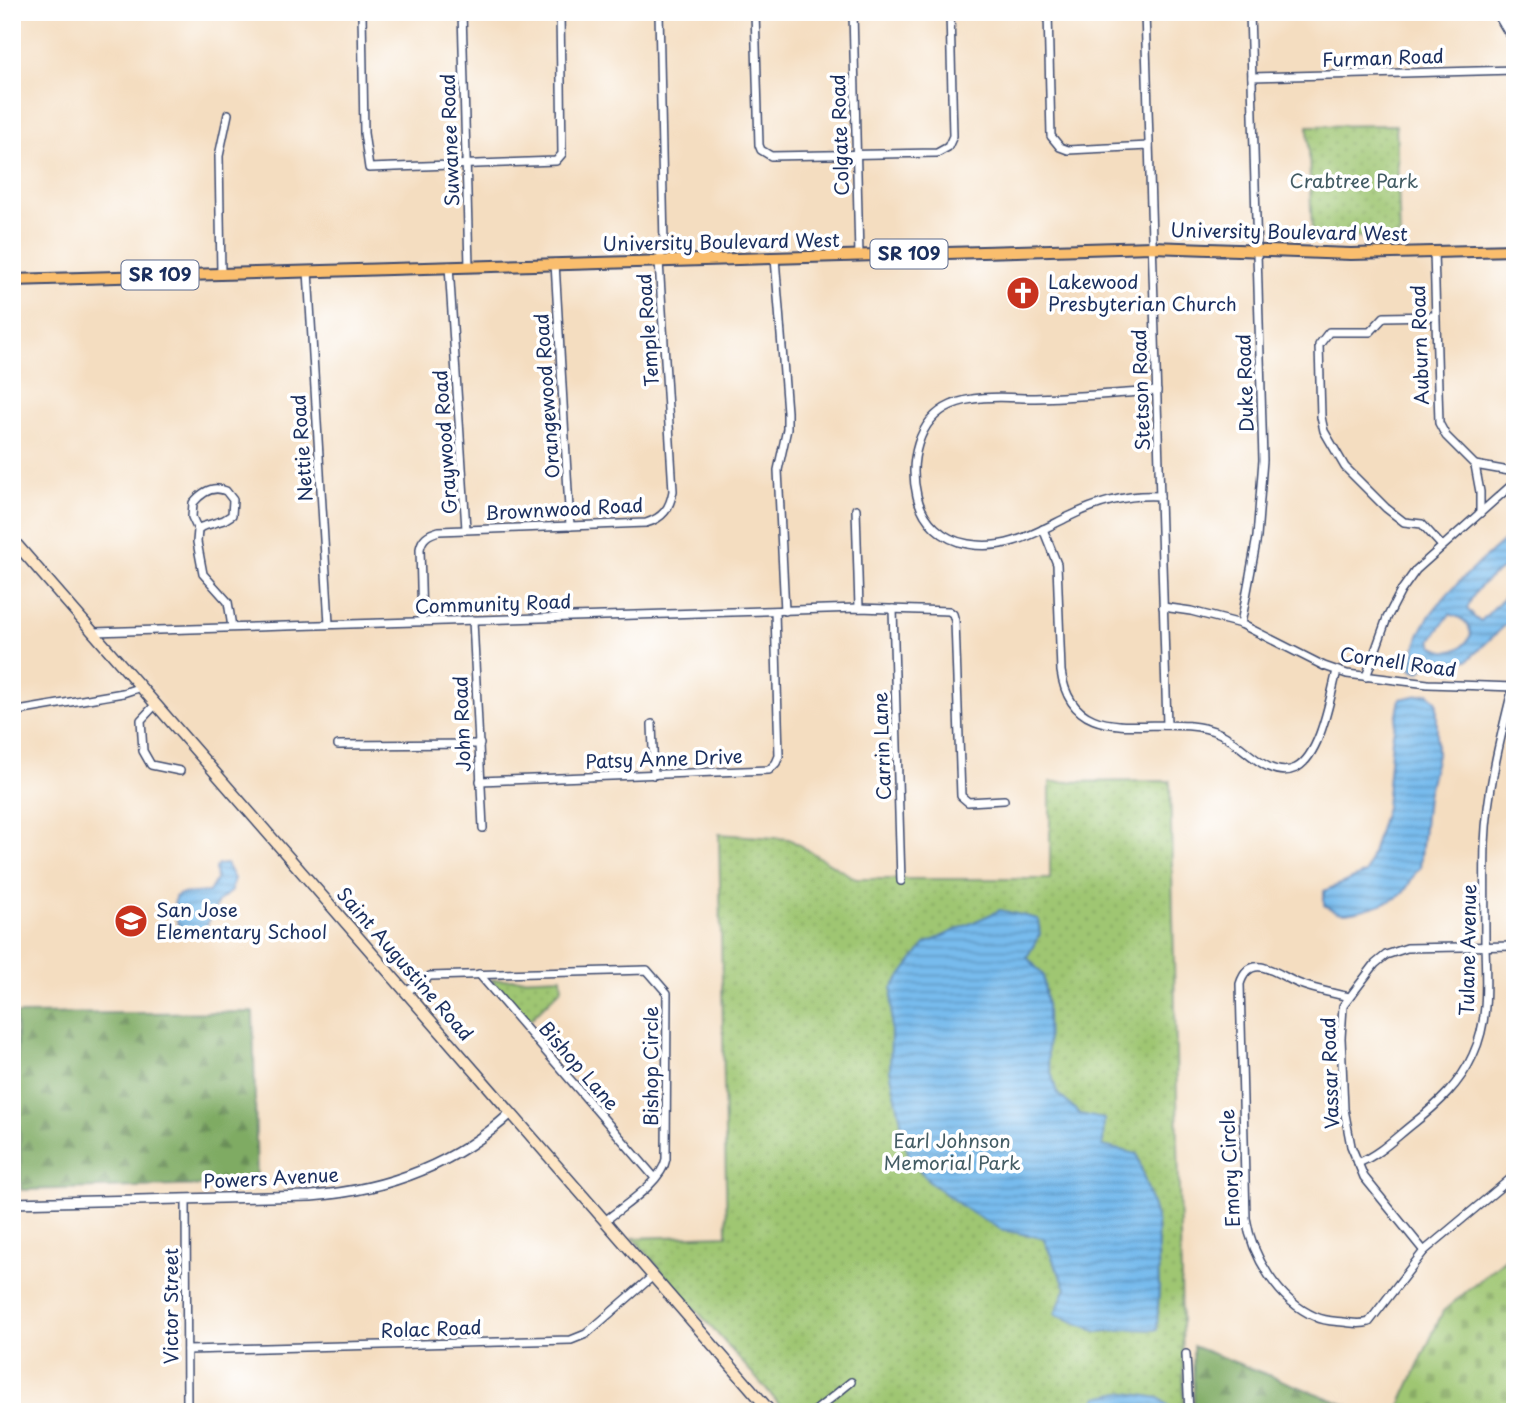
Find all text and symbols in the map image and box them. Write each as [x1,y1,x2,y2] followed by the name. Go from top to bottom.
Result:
[1322,41,1444,73] street label: Furman Road
[433,73,465,207] street label: Suwanee Road
[823,74,855,196] street label: Colgate Road
[1290,166,1419,194] park label: Crabtree Park
[1170,215,1408,247] street label: University Boulevard West
[602,225,840,257] street label: University Boulevard West
[870,240,948,268] road number: SR 109
[122,260,198,290] road number: SR 109
[1048,267,1237,317] place label: Lakewood Presbyterian Church
[629,273,665,388] street label: Temple Road
[1004,274,1042,312] church icon: Lakewood Presbyterian Church
[1403,284,1435,406] street label: Auburn Road
[526,313,566,480] street label: Orangewood Road
[1124,329,1156,451] street label: Stetson Road
[1228,333,1260,433] street label: Duke Road
[425,369,463,515] street label: Graywood Road
[283,394,319,503] street label: Nettie Road
[484,490,644,526] street label: Brownwood Road
[414,586,572,620] street label: Community Road
[1338,639,1458,683] street label: Cornell Road
[445,675,477,773] street label: John Road
[865,691,897,801] street label: Carrin Lane
[585,741,743,775] street label: Patsy Anne Drive
[331,880,480,1046] street label: Saint Augustine Road
[1452,884,1482,1016] street label: Tulane Avenue
[156,895,327,945] place label: San Jose Elementary School
[112,902,150,940] school or university icon: San Jose Elementary School
[636,1006,664,1126] street label: Bishop Circle
[533,1015,626,1116] street label: Bishop Lane
[1313,1017,1345,1129] street label: Vassar Road
[1212,1108,1246,1228] street label: Emory Circle
[884,1126,1021,1176] park label: Earl Johnson Memorial Park
[202,1159,339,1195] street label: Powers Avenue
[156,1248,184,1364] street label: Victor Street
[380,1312,482,1344] street label: Rolac Road

